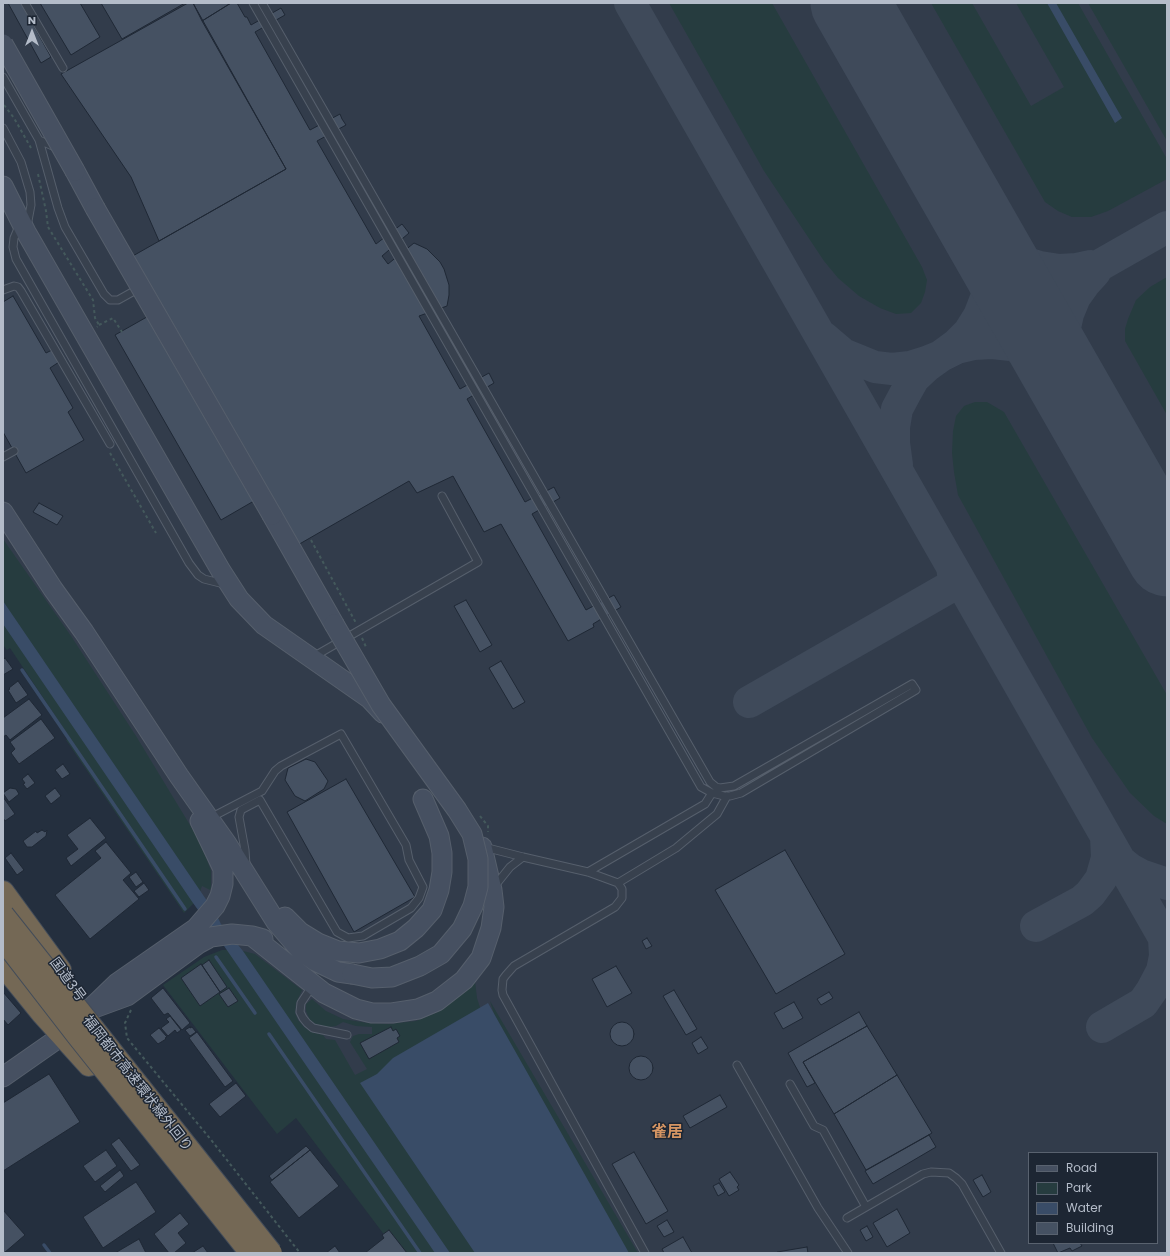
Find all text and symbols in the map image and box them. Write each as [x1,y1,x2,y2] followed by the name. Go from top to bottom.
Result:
[12,12,52,52] north arrow
[28,12,36,28] text: N
[45,955,89,1005] street label: 国道3号
[79,1013,195,1155] street label: 福岡都市高速環状線外回り
[651,1123,683,1143] district label: 雀居
[1028,1152,1158,1244] legend
[1066,1159,1097,1176] text: Road
[1066,1179,1092,1196] text: Park
[1066,1199,1102,1216] text: Water
[1066,1219,1114,1236] text: Building

